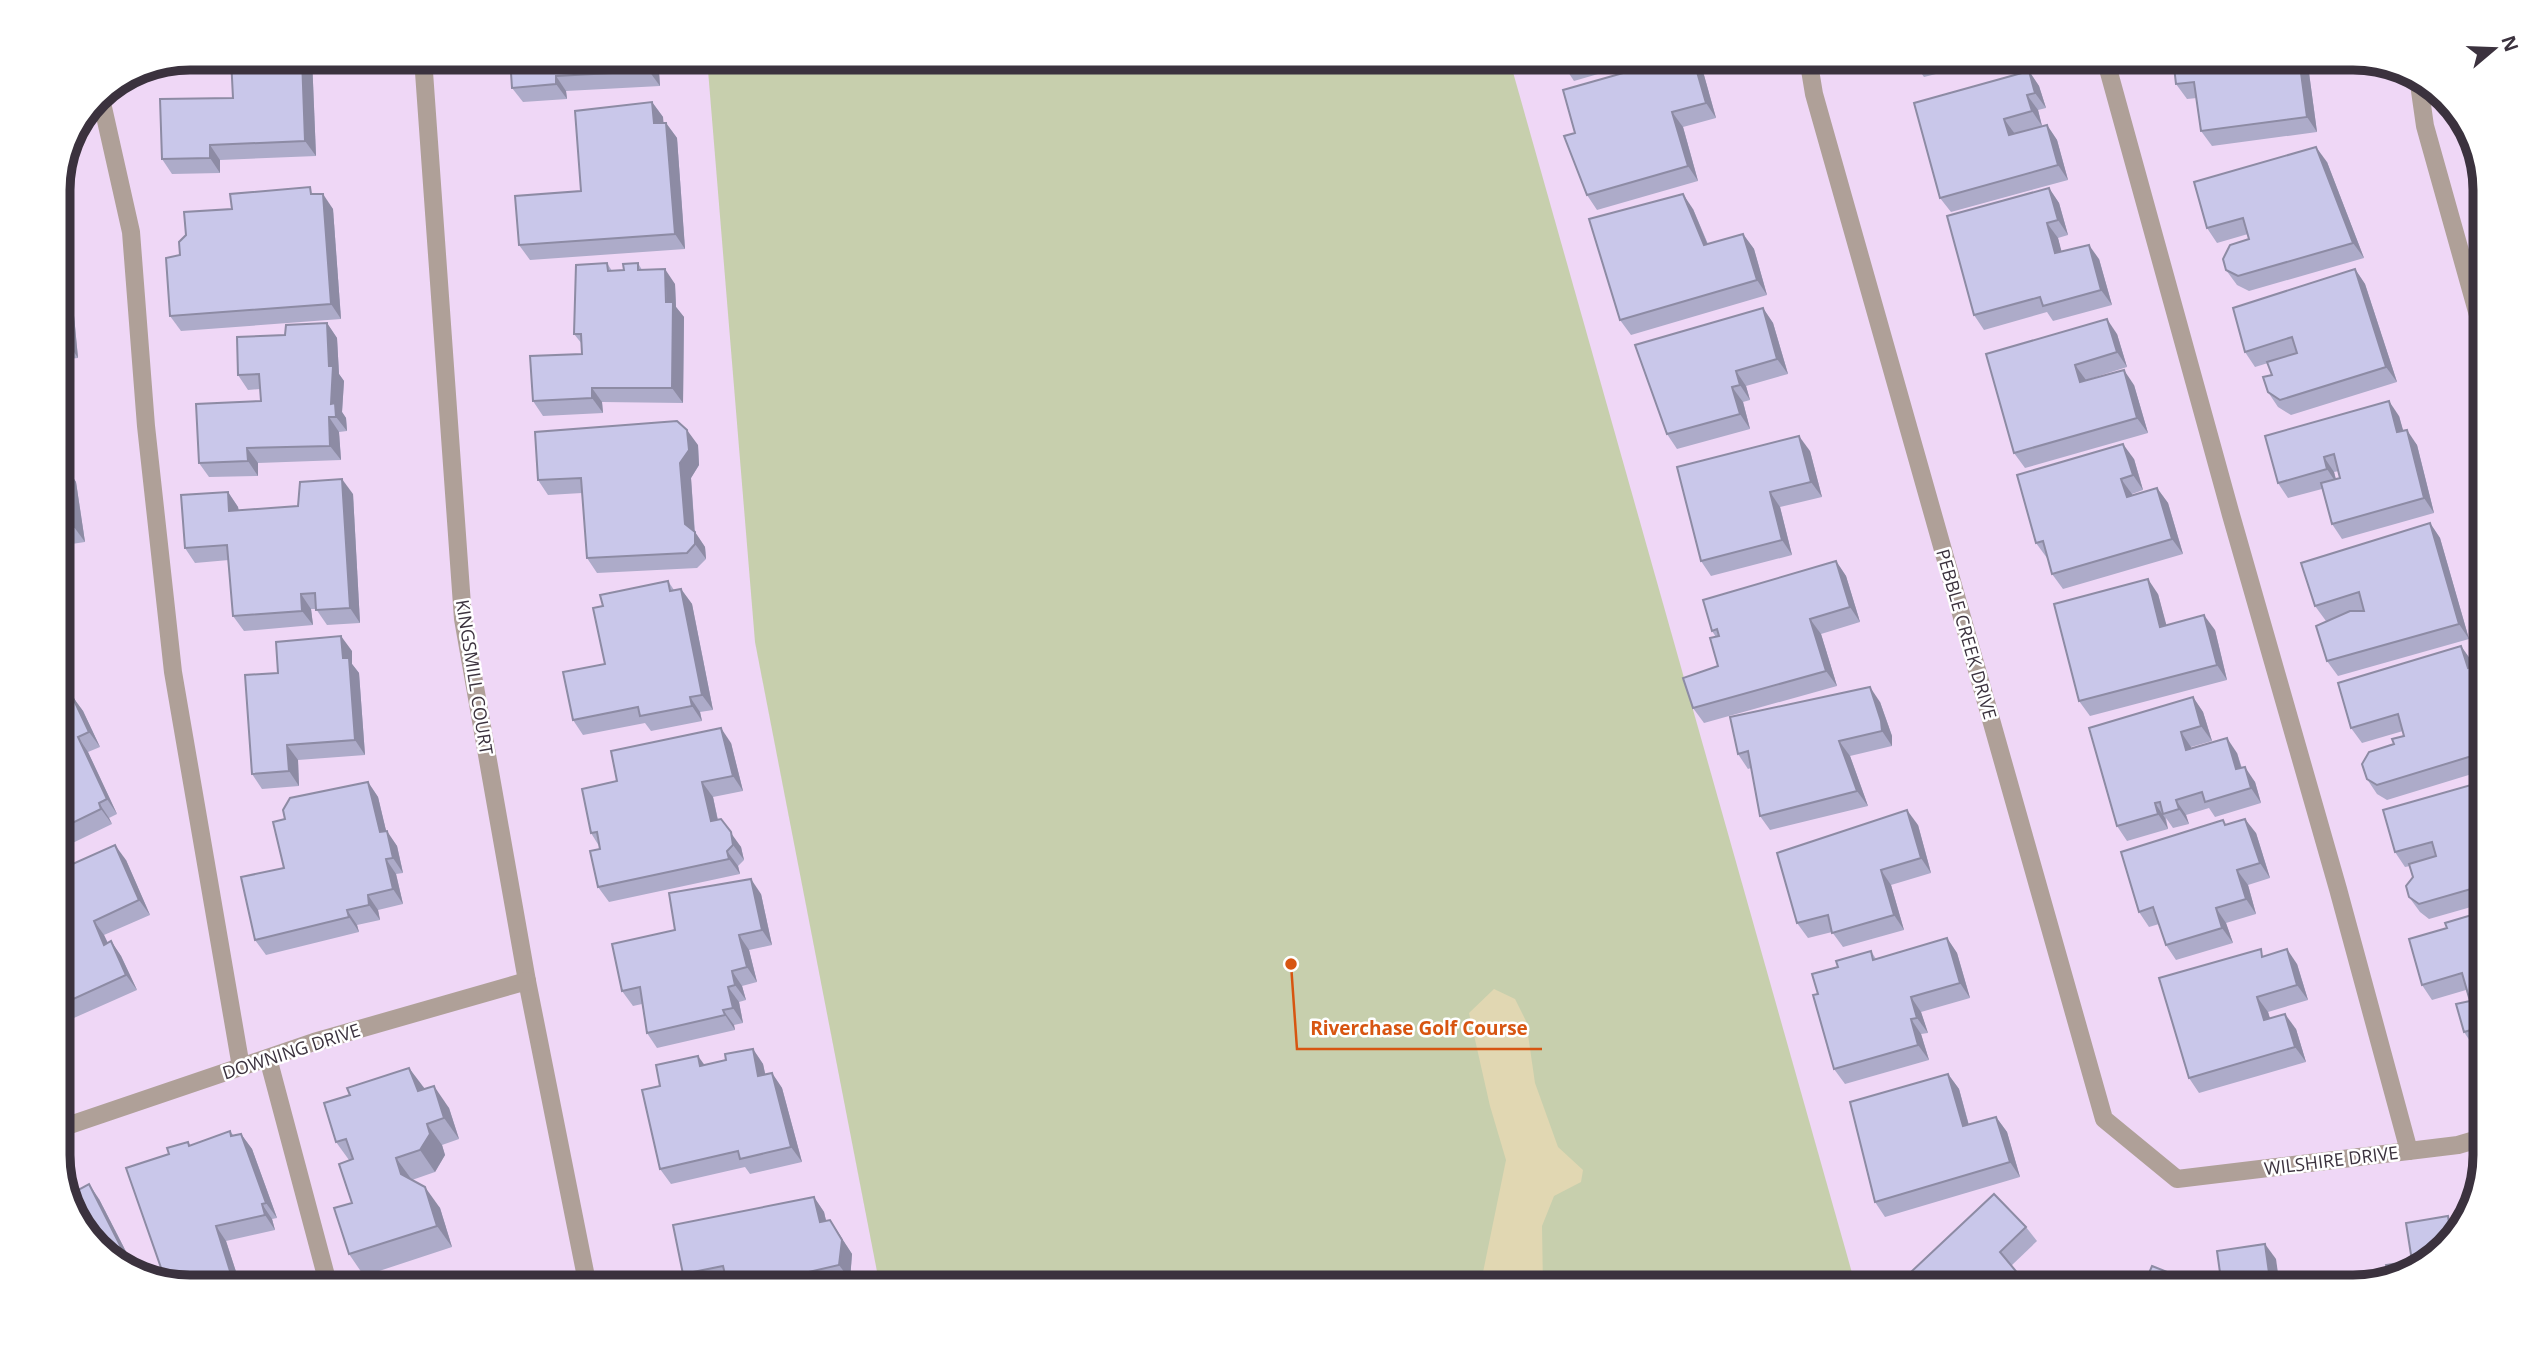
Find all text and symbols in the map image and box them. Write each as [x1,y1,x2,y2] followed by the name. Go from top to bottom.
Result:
[2459,14,2529,84] north arrow
[2495,32,2525,55] text: N
[1931,546,2003,722] street label: PEBBLE CREEK DRIVE
[451,598,499,756] street label: KINGSMILL COURT
[1297,1009,1542,1049] callout: Riverchase Golf Course
[1310,1015,1528,1041] text: Riverchase Golf Course
[219,1017,363,1085] street label: DOWNING DRIVE
[2263,1140,2399,1180] street label: WILSHIRE DRIVE

